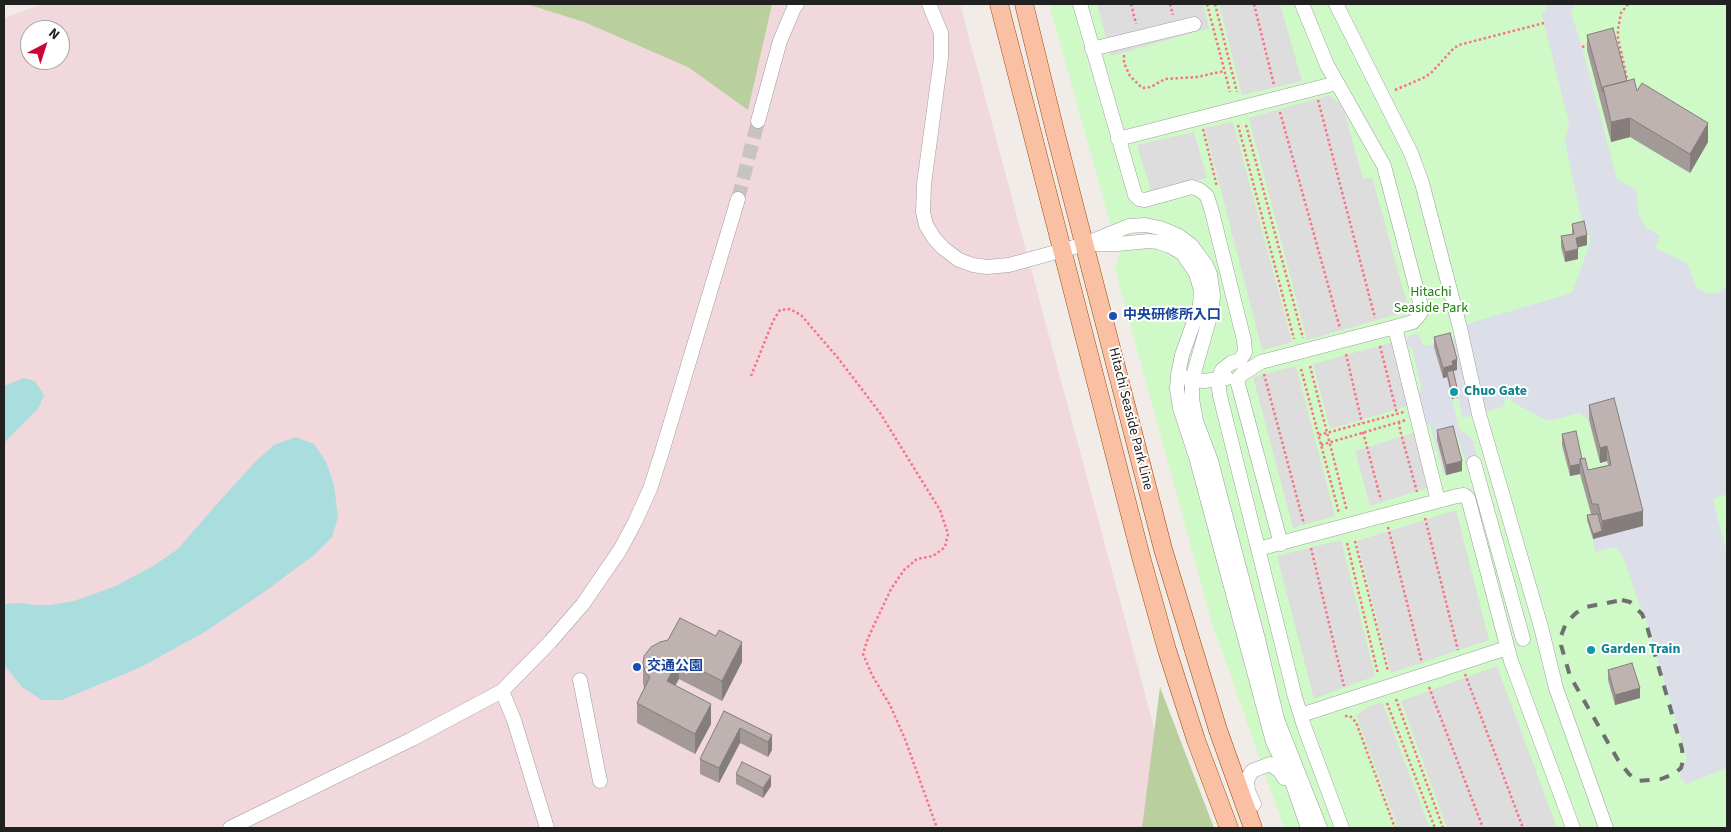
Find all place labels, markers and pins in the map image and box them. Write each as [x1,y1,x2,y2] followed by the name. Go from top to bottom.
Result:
[1123,308,1221,324] place label: 中央研修所入口
[1107,310,1119,322] marker: 中央研修所入口
[1464,384,1527,400] place label: Chuo Gate
[1448,386,1460,398] marker: Chuo Gate
[1601,642,1680,658] place label: Garden Train
[1585,644,1597,656] marker: Garden Train
[647,659,703,675] place label: 交通公園
[631,661,643,673] marker: 交通公園

